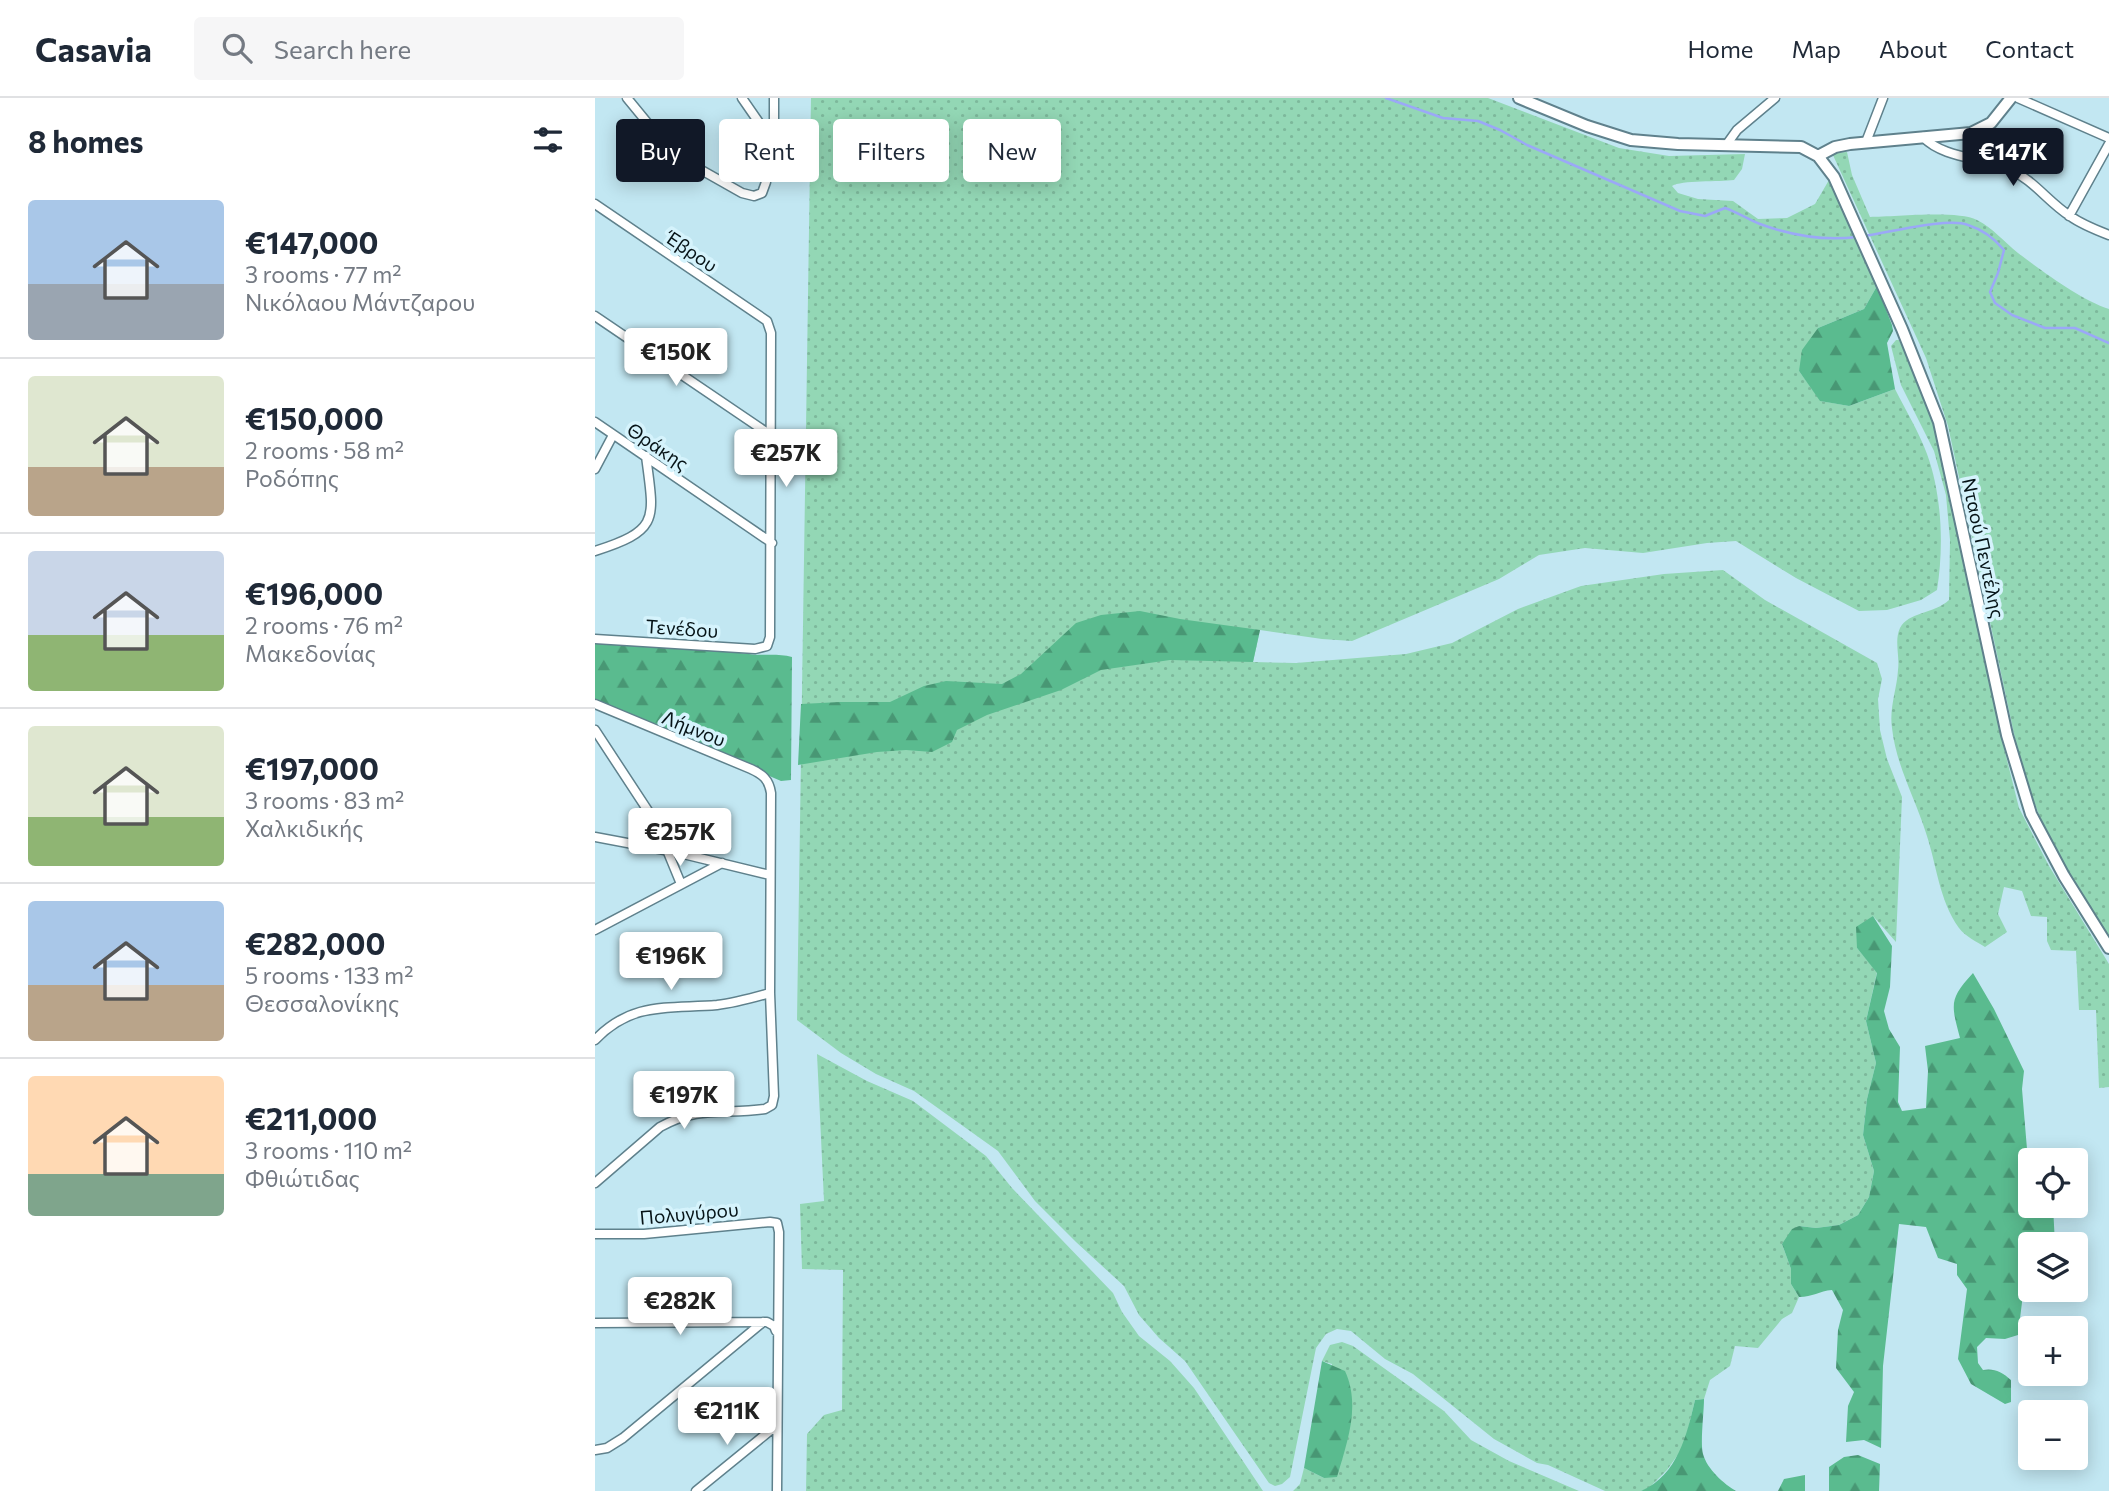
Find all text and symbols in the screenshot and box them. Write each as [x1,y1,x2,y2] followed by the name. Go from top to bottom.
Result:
[194,17,684,80] search box
[35,28,152,69] text: Casavia
[218,29,256,67] icon: search
[274,33,411,64] text: Search here
[1688,34,1754,63] text: Home
[1792,34,1841,63] text: Map
[1879,34,1947,63] text: About
[1985,34,2074,63] text: Contact
[616,119,705,182] chip: Buy
[719,119,819,182] chip: Rent
[833,119,949,182] chip: Filters
[963,119,1061,182] chip: New
[529,121,567,159] icon: filters
[28,122,144,159] text: 8 homes
[1964,129,2062,188] pin: €147K
[1979,137,2047,165] text: €147K
[245,223,379,260] text: €147,000
[660,224,722,276] street label: Έβρου
[84,228,168,312] icon: home
[245,260,402,288] text: 3 rooms · 77 m²
[245,288,475,316] text: Νικόλαου Μάντζαρου
[627,328,725,388] pin: €150K
[640,337,712,365] text: €150K
[245,399,384,436] text: €150,000
[84,404,168,488] icon: home
[623,417,693,475] street label: Θράκης
[737,430,835,489] pin: €257K
[245,436,404,464] text: 2 rooms · 58 m²
[750,438,822,466] text: €257K
[245,464,339,492] text: Ροδόπης
[1958,476,2010,620] street label: Νταού Πεντέλης
[245,574,383,611] text: €196,000
[84,579,168,663] icon: home
[245,611,403,639] text: 2 rooms · 76 m²
[645,614,719,642] street label: Τενέδου
[245,639,376,667] text: Μακεδονίας
[659,705,729,751] street label: Λήμνου
[245,749,379,786] text: €197,000
[84,754,168,838] icon: home
[245,786,404,814] text: 3 rooms · 83 m²
[631,808,729,868] pin: €257K
[245,814,364,842] text: Χαλκιδικής
[644,817,716,845] text: €257K
[245,924,385,961] text: €282,000
[84,929,168,1013] icon: home
[622,932,720,992] pin: €196K
[635,941,707,969] text: €196K
[245,961,413,989] text: 5 rooms · 133 m²
[245,989,399,1017] text: Θεσσαλονίκης
[635,1072,733,1131] pin: €197K
[649,1080,719,1108] text: €197K
[245,1099,377,1136] text: €211,000
[84,1104,168,1188] icon: home
[245,1136,412,1164] text: 3 rooms · 110 m²
[2018,1148,2088,1470] map controls
[2018,1148,2088,1218] button: locate
[245,1164,360,1192] text: Φθιώτιδας
[639,1197,739,1229] street label: Πολυγύρου
[2018,1232,2088,1302] button: layers
[631,1278,729,1337] pin: €282K
[644,1286,716,1314] text: €282K
[2018,1316,2088,1386] button: +
[678,1388,776,1447] pin: €211K
[694,1396,760,1424] text: €211K
[2018,1400,2088,1470] button: −

